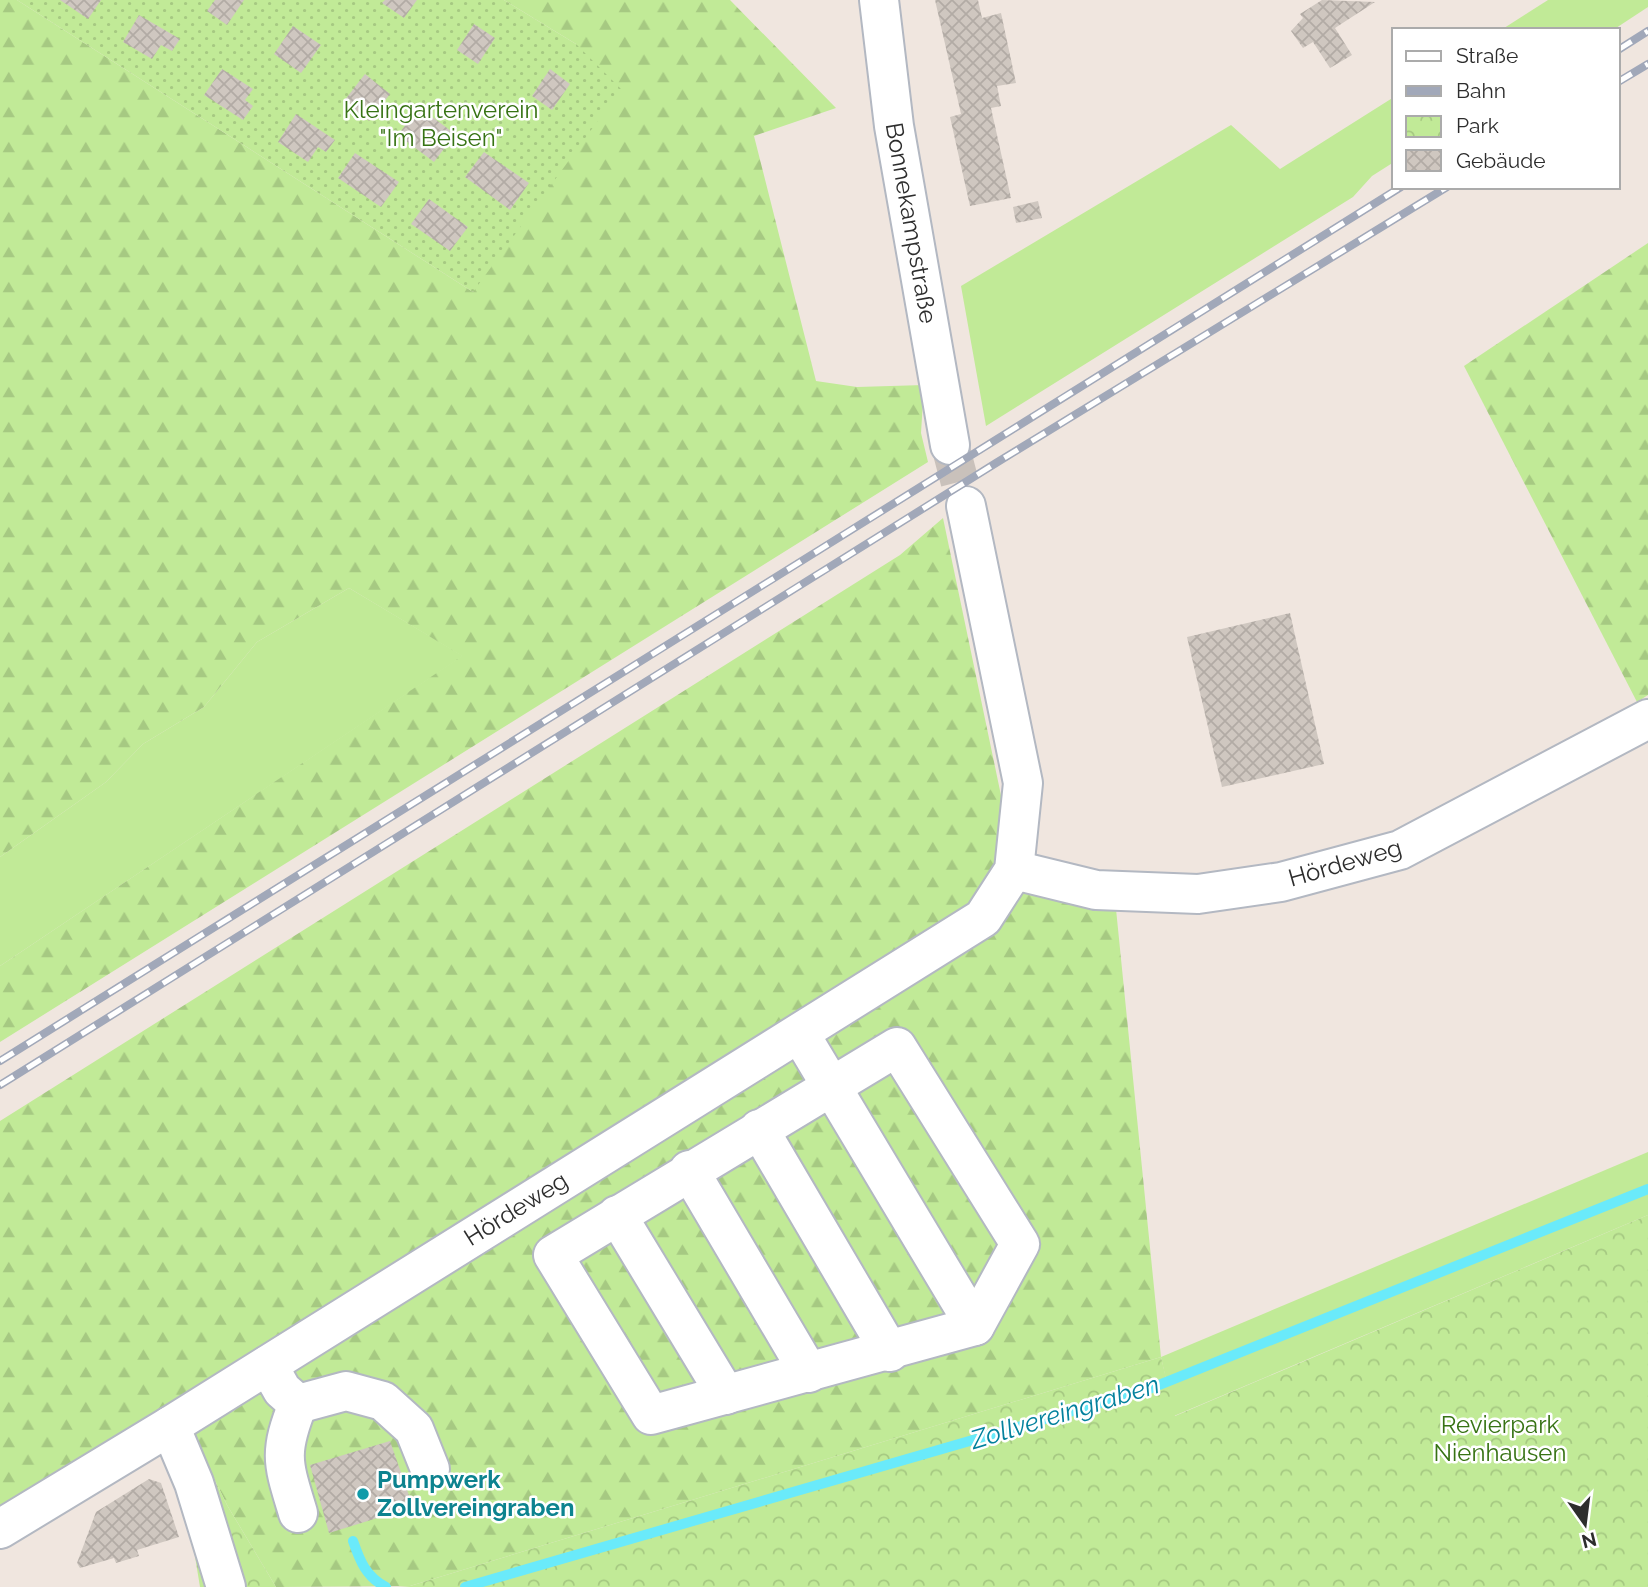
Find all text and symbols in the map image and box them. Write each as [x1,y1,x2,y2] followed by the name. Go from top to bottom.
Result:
[1392,28,1620,189] legend
[1456,43,1518,68] text: Straße
[1456,78,1506,103] text: Bahn
[343,95,539,152] park label: Kleingartenverein "Im Beisen"
[1456,113,1499,138] text: Park
[880,120,943,326] street label: Bonnekampstraße
[1456,148,1546,173] text: Gebäude
[1285,833,1405,893] street label: Hördeweg
[459,1165,573,1252] street label: Hördeweg
[966,1369,1163,1455] water label: Zollvereingraben
[1434,1410,1566,1467] park label: Revierpark Nienhausen
[377,1465,574,1522] place label: Pumpwerk Zollvereingraben
[355,1486,371,1502] marker: Pumpwerk Zollvereingraben
[1550,1489,1620,1559] north arrow
[1579,1528,1599,1553] text: N

